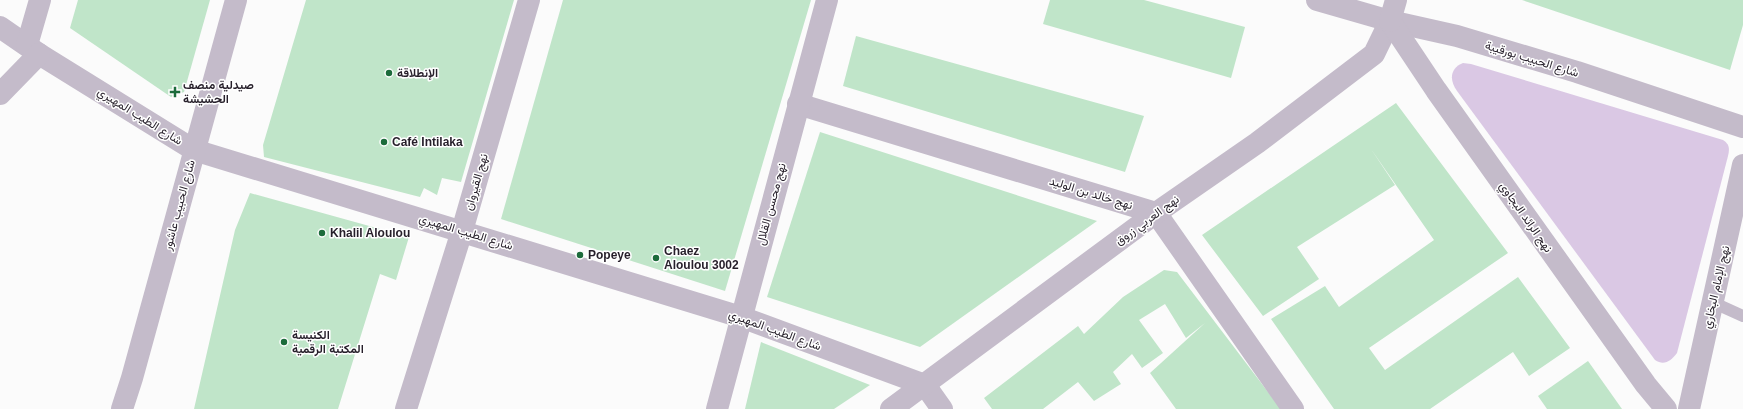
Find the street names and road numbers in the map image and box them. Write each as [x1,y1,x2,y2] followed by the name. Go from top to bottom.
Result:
[1483,38,1581,82] street label: شارع الحبيب بورقيبة
[93,84,185,150] street label: شارع الطيب المهيري
[461,152,493,213] street label: نهج القيروان
[160,158,200,253] street label: شارع الحبيب عاشور
[753,161,791,247] street label: نهج محسن القلال
[1047,174,1134,214] street label: نهج خالد بن الوليد
[1494,179,1555,257] street label: نهج الرائد البجاوي
[1112,192,1184,250] street label: نهج العربي زروق
[416,211,515,256] street label: شارع الطيب المهيري
[1700,244,1735,331] street label: نهج الإمام البخاري
[726,307,823,356] street label: شارع الطيب المهيري

